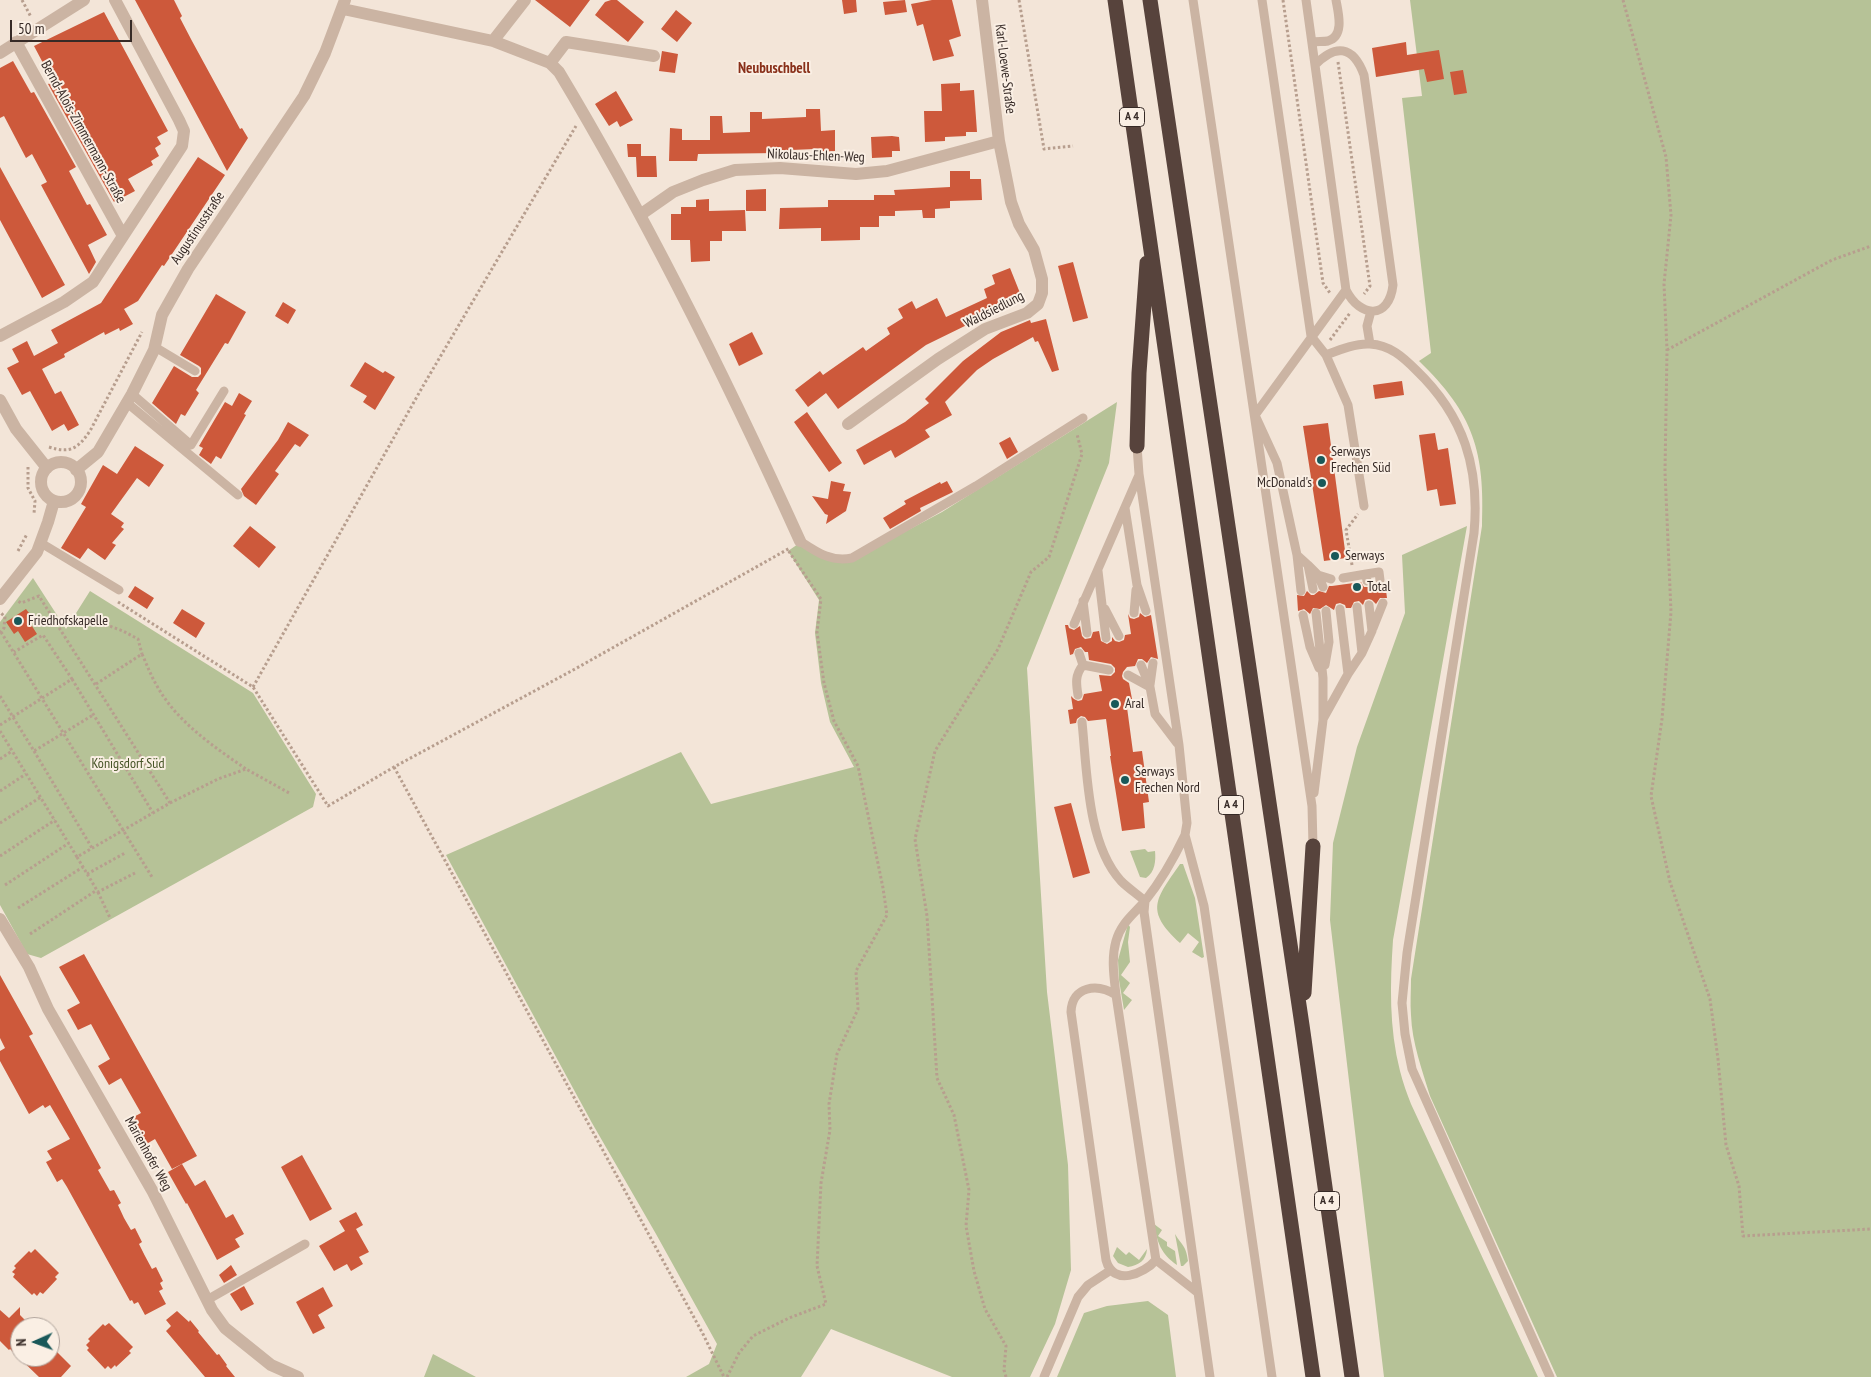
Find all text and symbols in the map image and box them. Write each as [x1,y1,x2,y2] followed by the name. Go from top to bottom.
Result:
[12,10,135,42] scale bar
[18,19,44,38] text: 50 m
[991,23,1019,115] street label: Karl-Loewe-Straße
[37,58,129,206] street label: Bernd-Alois-Zimmermann-Straße
[738,60,810,78] district label: Neubuschbell
[1120,108,1144,126] road number: A 4
[767,146,865,166] street label: Nikolaus-Ehlen-Weg
[168,188,228,268] street label: Augustinusstraße
[961,288,1027,332] street label: Waldsiedlung
[1331,444,1390,477] place label: Serways Frechen Süd
[1315,454,1327,466] marker: Serways Frechen Süd
[1257,475,1312,491] place label: McDonald's
[1316,477,1328,489] marker: McDonald's
[1345,548,1384,564] place label: Serways
[1329,550,1341,562] marker: Serways
[1367,579,1391,595] place label: Total
[1351,581,1363,593] marker: Total
[28,613,108,629] place label: Friedhofskapelle
[12,615,24,627] marker: Friedhofskapelle
[1125,696,1144,712] place label: Aral
[1109,698,1121,710] marker: Aral
[91,756,165,772] park label: Königsdorf Süd
[1135,764,1200,796] place label: Serways Frechen Nord
[1119,774,1131,786] marker: Serways Frechen Nord
[1218,796,1244,814] road number: A 4
[121,1114,175,1194] street label: Marienhofer Weg
[1314,1192,1340,1210] road number: A 4
[10,1317,60,1367] north arrow
[12,1338,30,1347] text: N

